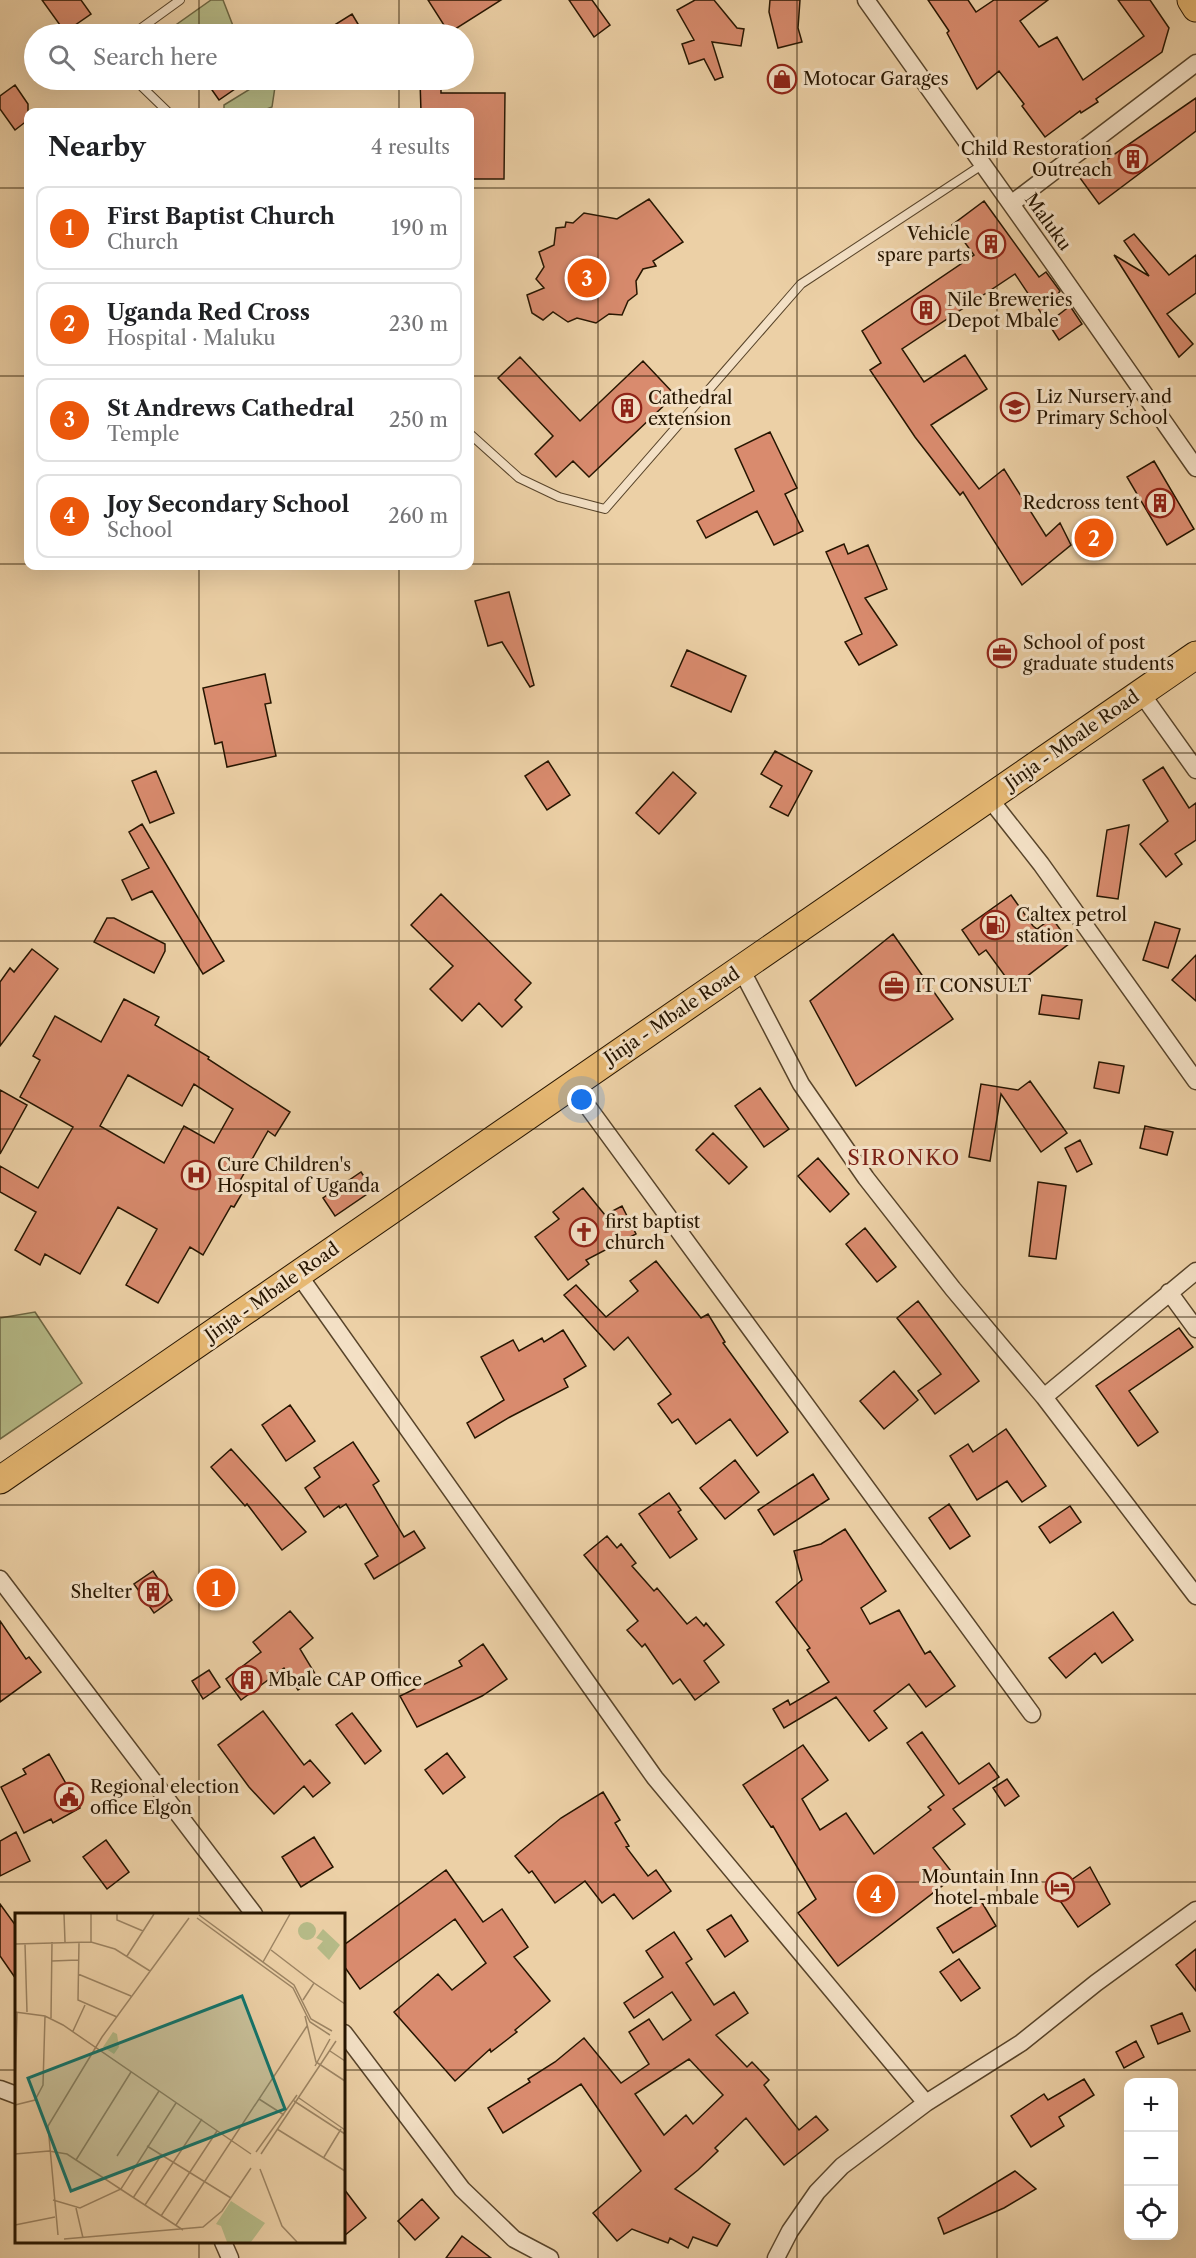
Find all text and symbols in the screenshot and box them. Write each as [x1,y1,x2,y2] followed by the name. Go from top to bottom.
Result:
[24,24,474,90] search box
[45,41,78,74] icon: search
[93,44,218,71] text: Search here
[766,63,798,95] shop icon: Motocar Garages
[803,68,948,90] place label: Motocar Garages
[48,131,146,163] text: Nearby
[371,135,450,159] text: 4 results
[961,138,1112,181] place label: Child Restoration Outreach
[1117,143,1149,175] building icon: Child Restoration Outreach
[1020,189,1076,255] street label: Maluku
[107,203,335,230] text: First Baptist Church
[65,216,74,240] text: 1
[391,216,448,240] text: 190 m
[877,223,970,266] place label: Vehicle spare parts
[975,228,1007,260] building icon: Vehicle spare parts
[107,230,178,254] text: Church
[568,256,606,300] pin: 3
[947,289,1073,332] place label: Nile Breweries Depot Mbale
[910,294,942,326] building icon: Nile Breweries Depot Mbale
[107,299,310,326] text: Uganda Red Cross
[64,312,75,336] text: 2
[389,312,448,336] text: 230 m
[107,326,276,350] text: Hospital · Maluku
[1036,386,1172,429] place label: Liz Nursery and Primary School
[648,387,732,430] place label: Cathedral extension
[999,391,1031,423] school or university icon: Liz Nursery and Primary School
[611,392,643,424] building icon: Cathedral extension
[107,395,354,422] text: St Andrews Cathedral
[64,408,75,432] text: 3
[389,408,448,432] text: 250 m
[107,422,179,446] text: Temple
[1144,487,1176,519] building icon: Redcross tent
[107,491,349,518] text: Joy Secondary School
[1022,492,1140,514] place label: Redcross tent
[64,504,75,528] text: 4
[388,504,448,528] text: 260 m
[1074,516,1114,560] pin: 2
[107,518,172,542] text: School
[1023,632,1174,675] place label: School of post graduate students
[986,637,1018,669] office icon: School of post graduate students
[998,685,1143,796] street label: Jinja - Mbale Road
[1016,904,1127,947] place label: Caltex petrol station
[979,909,1011,941] fuel station icon: Caltex petrol station
[598,963,744,1071] street label: Jinja - Mbale Road
[878,970,910,1002] office icon: IT CONSULT
[915,975,1032,997] place label: IT CONSULT
[567,1085,596,1114] your location
[847,1145,961,1170] district label: SIRONKO
[217,1154,380,1197] place label: Cure Children's Hospital of Uganda
[180,1159,212,1191] hospital icon: Cure Children's Hospital of Uganda
[605,1211,701,1254] place label: first baptist church
[568,1216,600,1248] church icon: first baptist church
[198,1237,343,1348] street label: Jinja - Mbale Road
[196,1566,236,1610] pin: 1
[137,1576,169,1608] building icon: Shelter
[71,1581,132,1603] place label: Shelter
[231,1664,263,1696] building icon: Mbale CAP Office
[268,1669,422,1691] place label: Mbale CAP Office
[90,1776,239,1819] place label: Regional election office Elgon
[53,1781,85,1813] public building icon: Regional election office Elgon
[921,1866,1039,1909] place label: Mountain Inn hotel-mbale
[1044,1871,1076,1903] hotel icon: Mountain Inn hotel-mbale
[856,1872,896,1916] pin: 4
[15,1913,345,2243] inset map
[1124,2078,1178,2240] map controls
[1124,2078,1178,2132] button: +
[1124,2132,1178,2186] button: −
[1124,2186,1178,2240] button: locate

